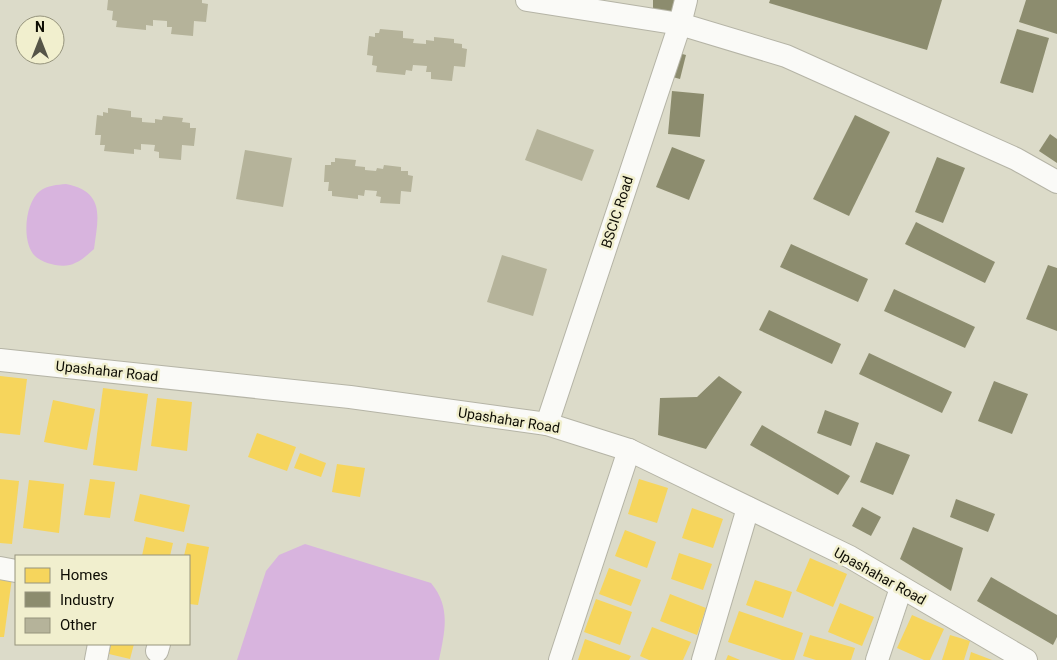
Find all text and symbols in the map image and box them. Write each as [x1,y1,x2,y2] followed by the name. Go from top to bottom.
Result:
[15,15,65,65] north arrow
[35,19,45,35] text: N
[598,174,636,250] street label: BSCIC Road
[55,358,159,384] street label: Upashahar Road
[457,404,561,436] street label: Upashahar Road
[831,544,929,608] street label: Upashahar Road
[15,555,190,645] legend
[60,566,108,584] text: Homes
[60,591,114,609] text: Industry
[60,616,97,634] text: Other

